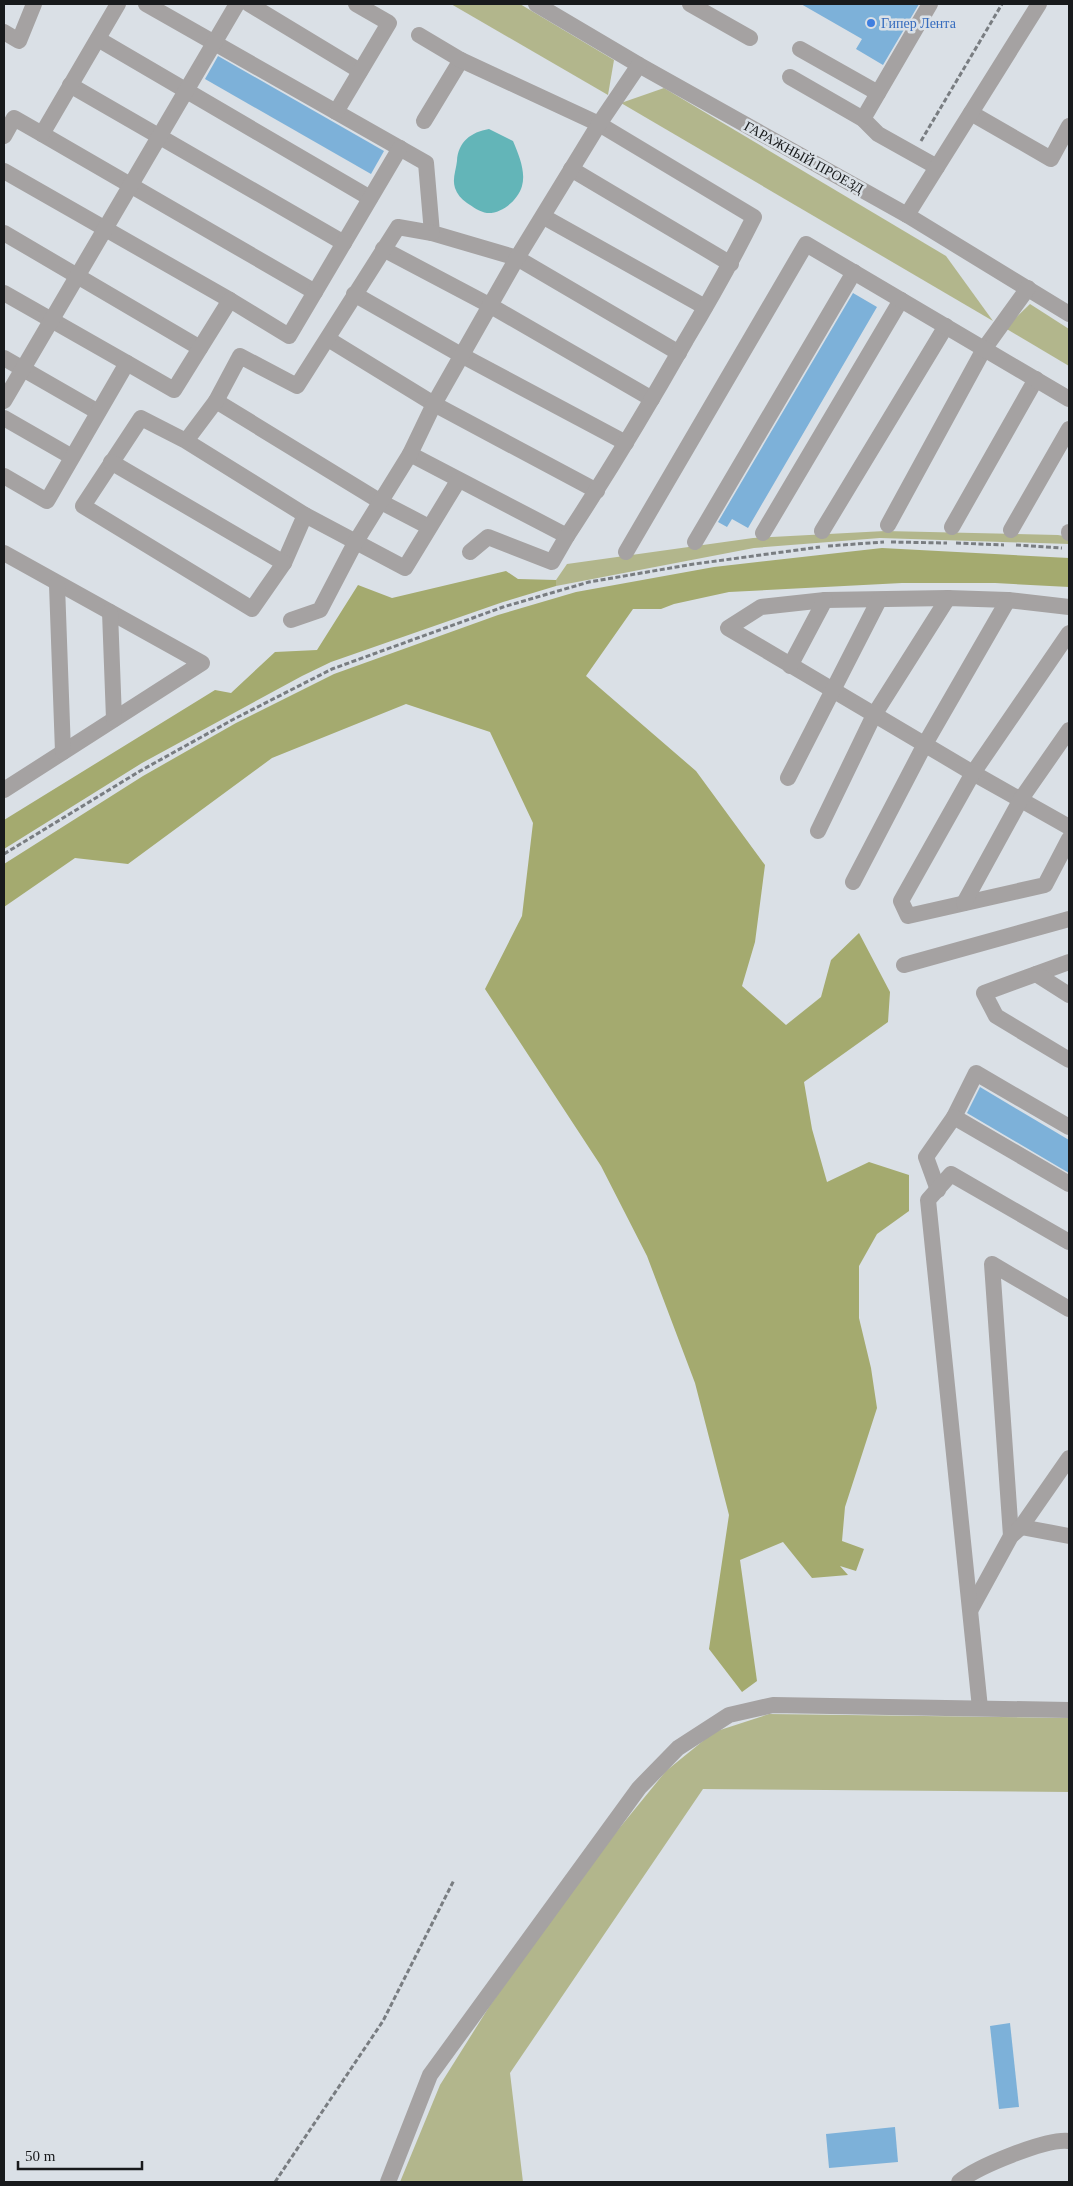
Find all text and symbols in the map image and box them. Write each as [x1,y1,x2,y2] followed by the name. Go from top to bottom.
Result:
[881,16,957,31] place label: Гипер Лента
[865,17,877,29] marker: Гипер Лента
[742,118,867,197] street label: ГАРАЖНЫЙ ПРОЕЗД
[18,2138,141,2170] scale bar
[25,2148,56,2164] text: 50 m

